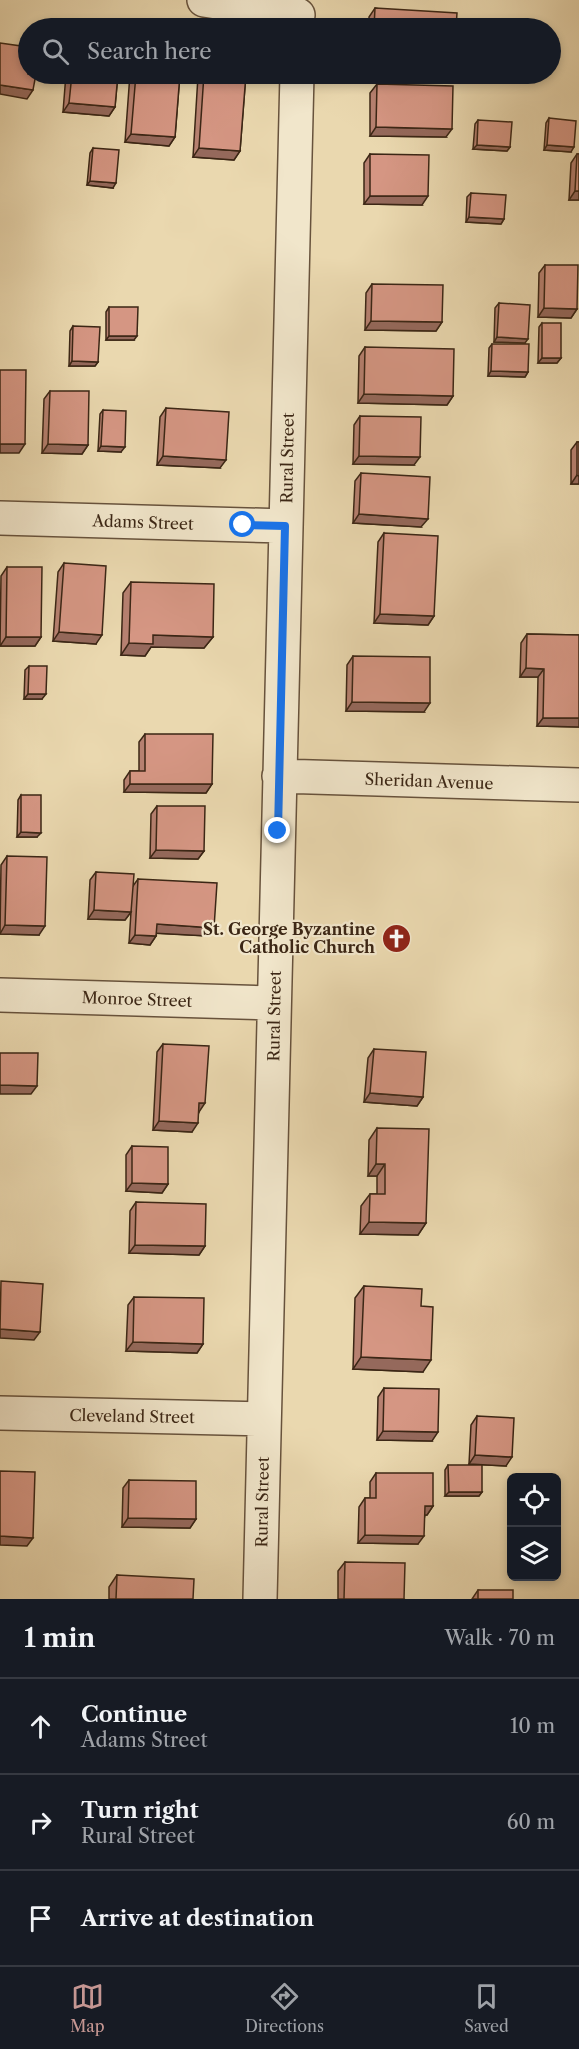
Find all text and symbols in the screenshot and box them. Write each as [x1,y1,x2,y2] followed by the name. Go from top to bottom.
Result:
[18,18,561,84] search box
[39,35,72,68] icon: search
[87,38,212,65] text: Search here
[276,412,298,504] street label: Rural Street
[91,510,194,534] street label: Adams Street
[229,511,255,537] route start
[364,769,494,793] street label: Sheridan Avenue
[264,817,290,843] route end
[203,919,375,957] place label: St. George Byzantine Catholic Church
[380,922,412,954] church icon: St. George Byzantine Catholic Church
[263,970,285,1062] street label: Rural Street
[81,987,193,1011] street label: Monroe Street
[69,1405,195,1427] street label: Cleveland Street
[251,1456,273,1548] street label: Rural Street
[507,1473,561,1581] map controls
[507,1473,561,1527] button: locate
[507,1527,561,1581] button: layers
[24,1622,95,1654] text: 1 min
[444,1626,555,1650] text: Walk · 70 m
[81,1701,187,1728] text: Continue
[24,1710,57,1743] icon: ahead
[510,1714,555,1738] text: 10 m
[81,1728,208,1752] text: Adams Street
[81,1797,199,1824] text: Turn right
[24,1806,57,1839] icon: right
[507,1810,555,1834] text: 60 m
[81,1824,195,1848] text: Rural Street
[24,1902,57,1935] icon: arrive
[81,1905,314,1932] text: Arrive at destination
[70,1980,105,2036] tab: Map
[245,1980,324,2036] tab: Directions
[464,1980,509,2036] tab: Saved

